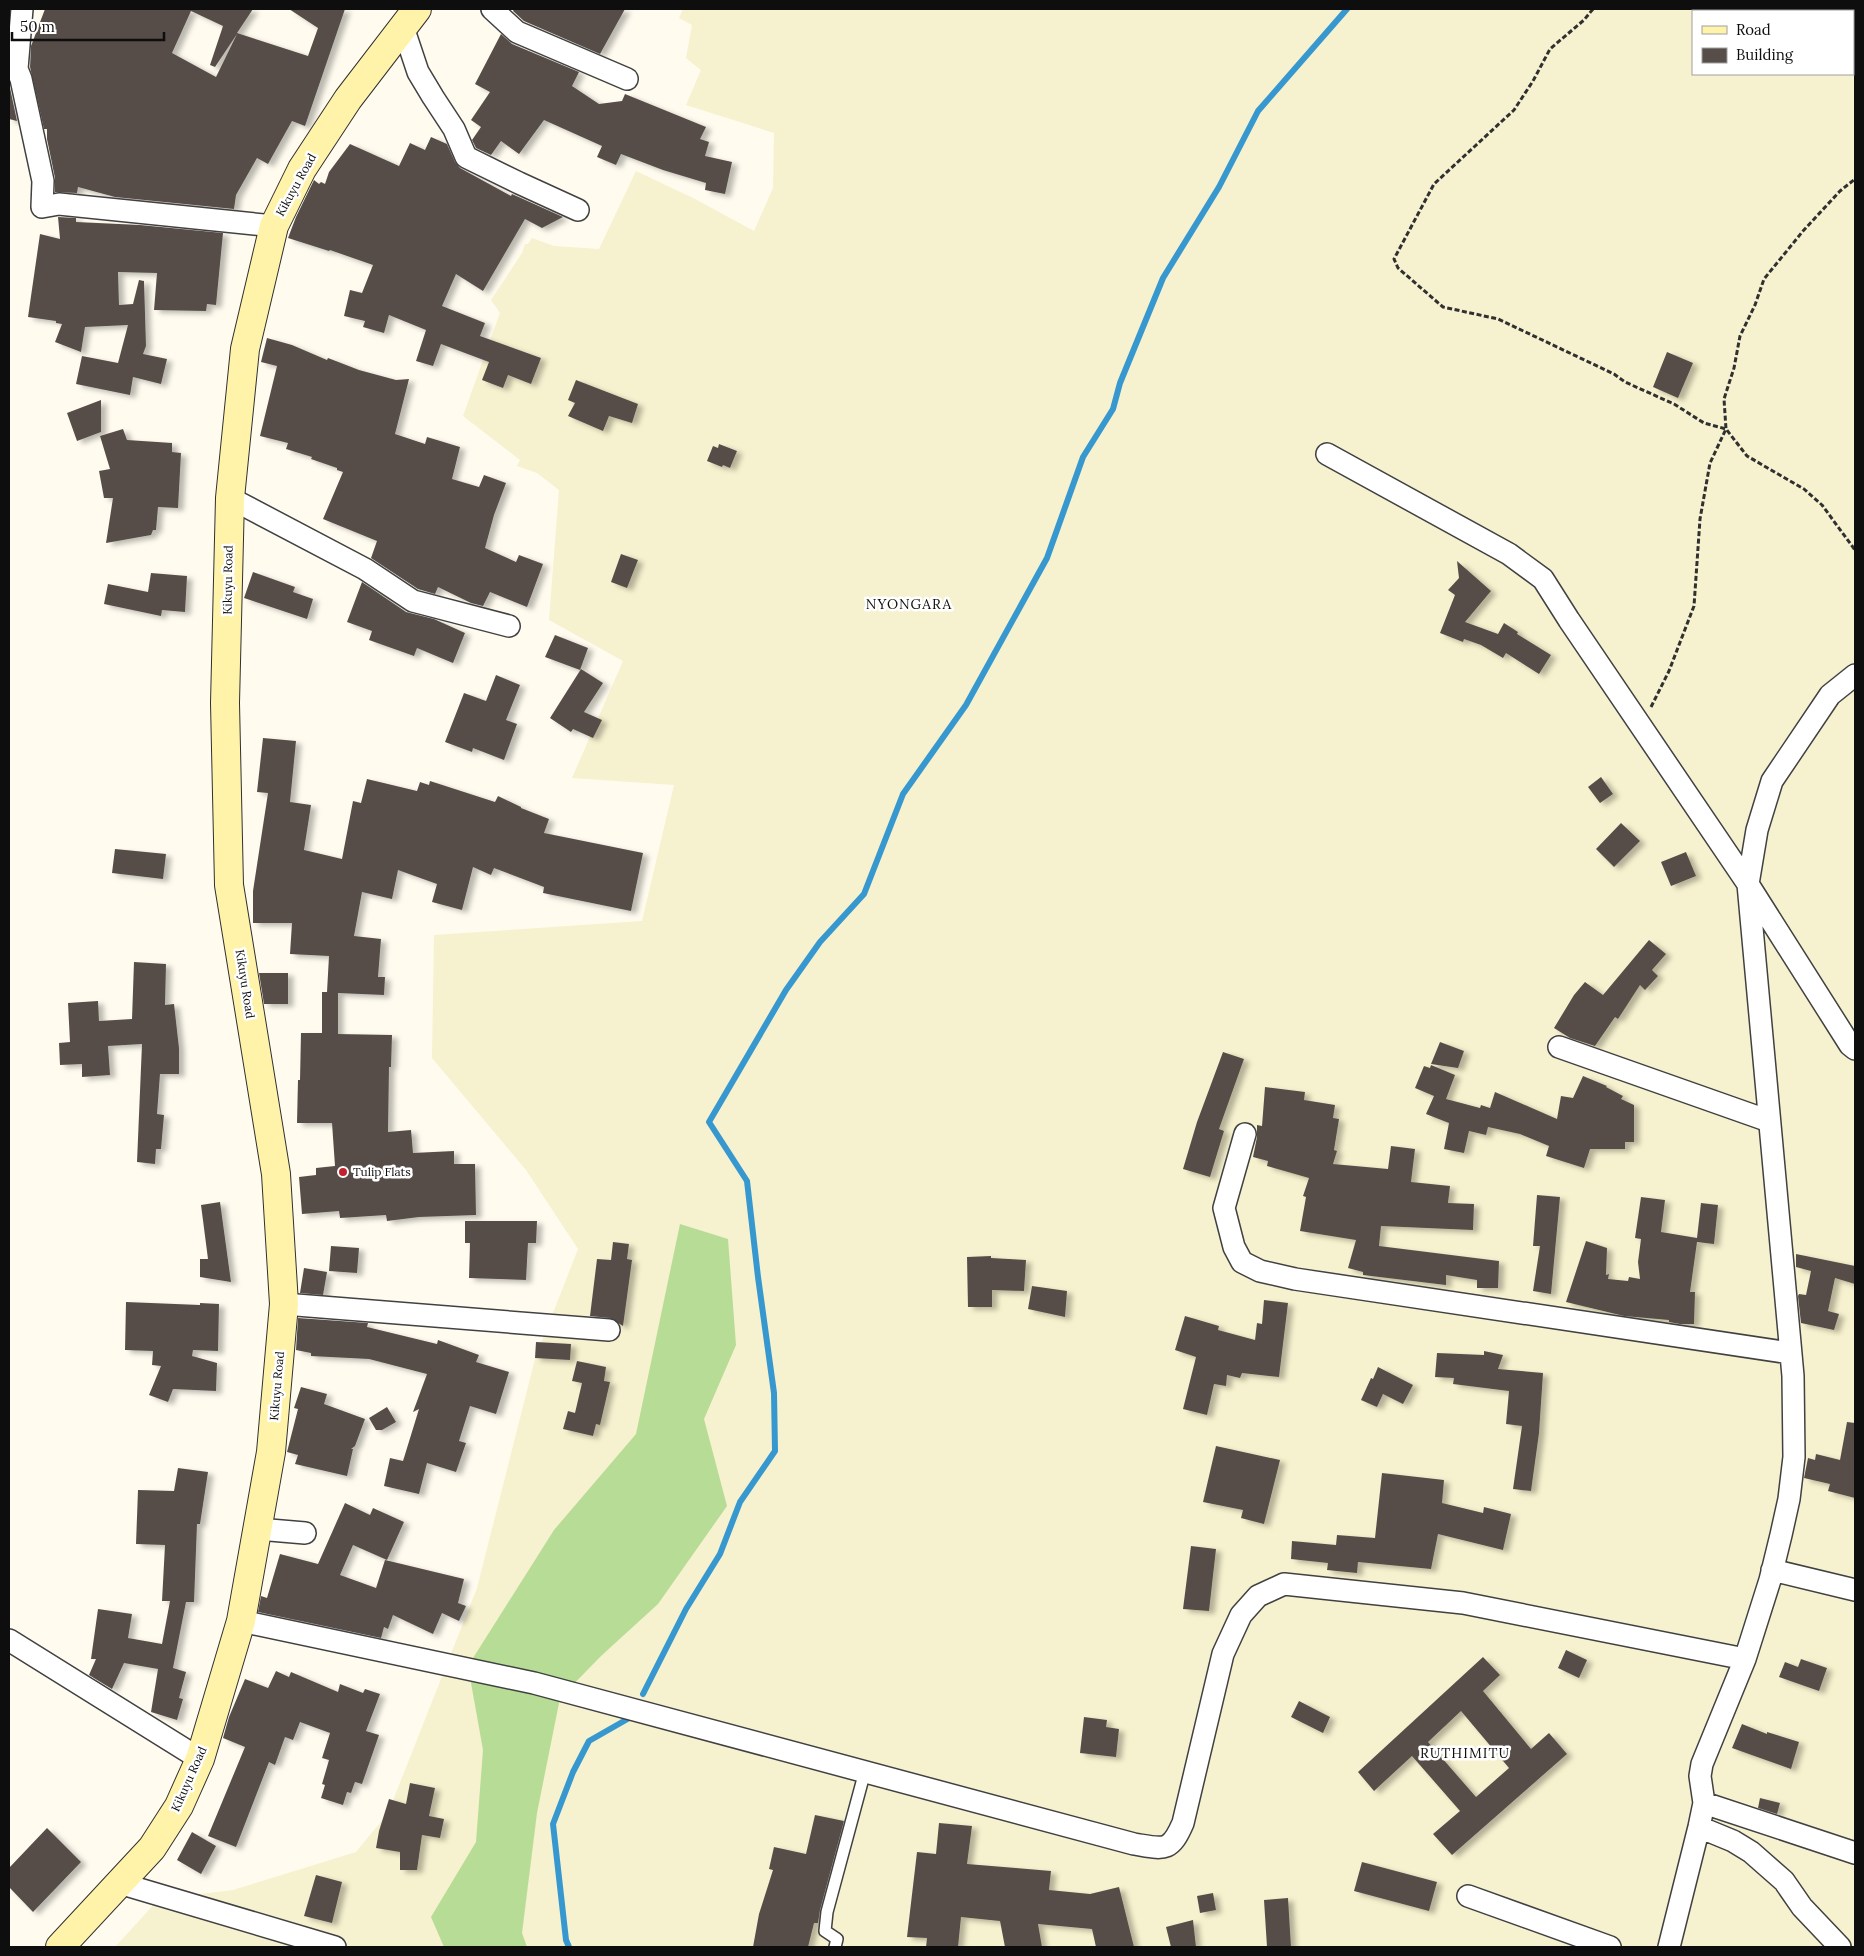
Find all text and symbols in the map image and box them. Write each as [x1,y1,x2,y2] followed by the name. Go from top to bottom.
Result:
[12,10,165,42] scale bar
[1692,10,1854,75] legend
[20,17,55,36] text: 50 m
[1736,20,1771,39] text: Road
[1736,45,1794,64] text: Building
[272,151,319,219] street label: Kikuyu Road
[219,545,236,615] street label: Kikuyu Road
[866,595,952,613] district label: NYONGARA
[233,948,258,1019] street label: Kikuyu Road
[353,1164,411,1179] place label: Tulip Flats
[337,1166,349,1178] marker: Tulip Flats
[266,1351,287,1421] street label: Kikuyu Road
[168,1744,210,1814] street label: Kikuyu Road
[1420,1744,1510,1762] district label: RUTHIMITU

